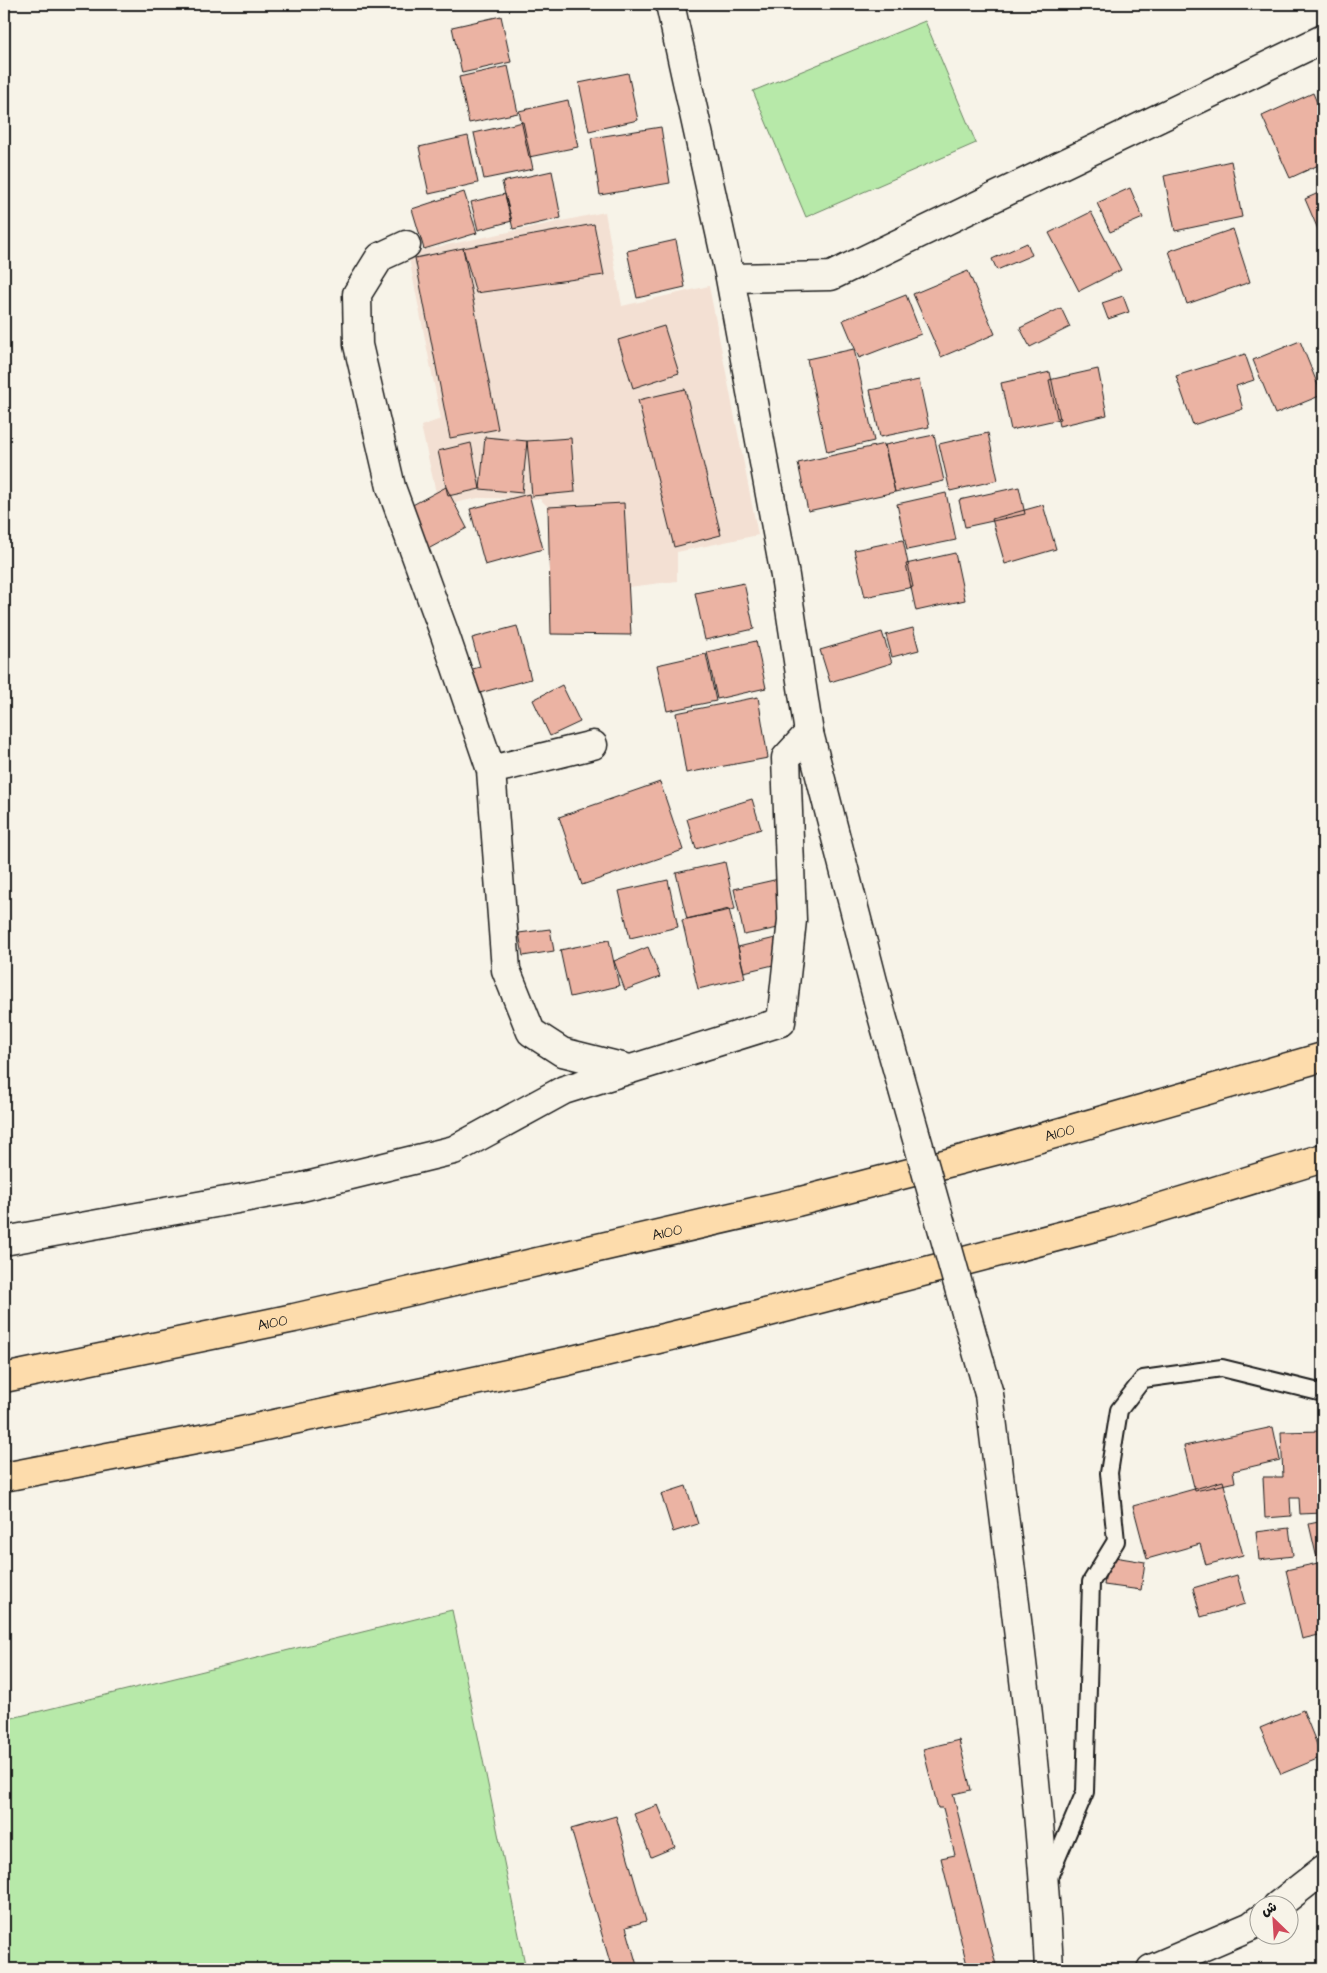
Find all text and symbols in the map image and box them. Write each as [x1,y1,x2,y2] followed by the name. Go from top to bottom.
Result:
[1042,1119,1078,1147] street label: A100
[650,1219,685,1246] street label: A100
[255,1309,290,1336] street label: A100
[1250,1896,1300,1946] north arrow
[1258,1897,1280,1921] text: ش

